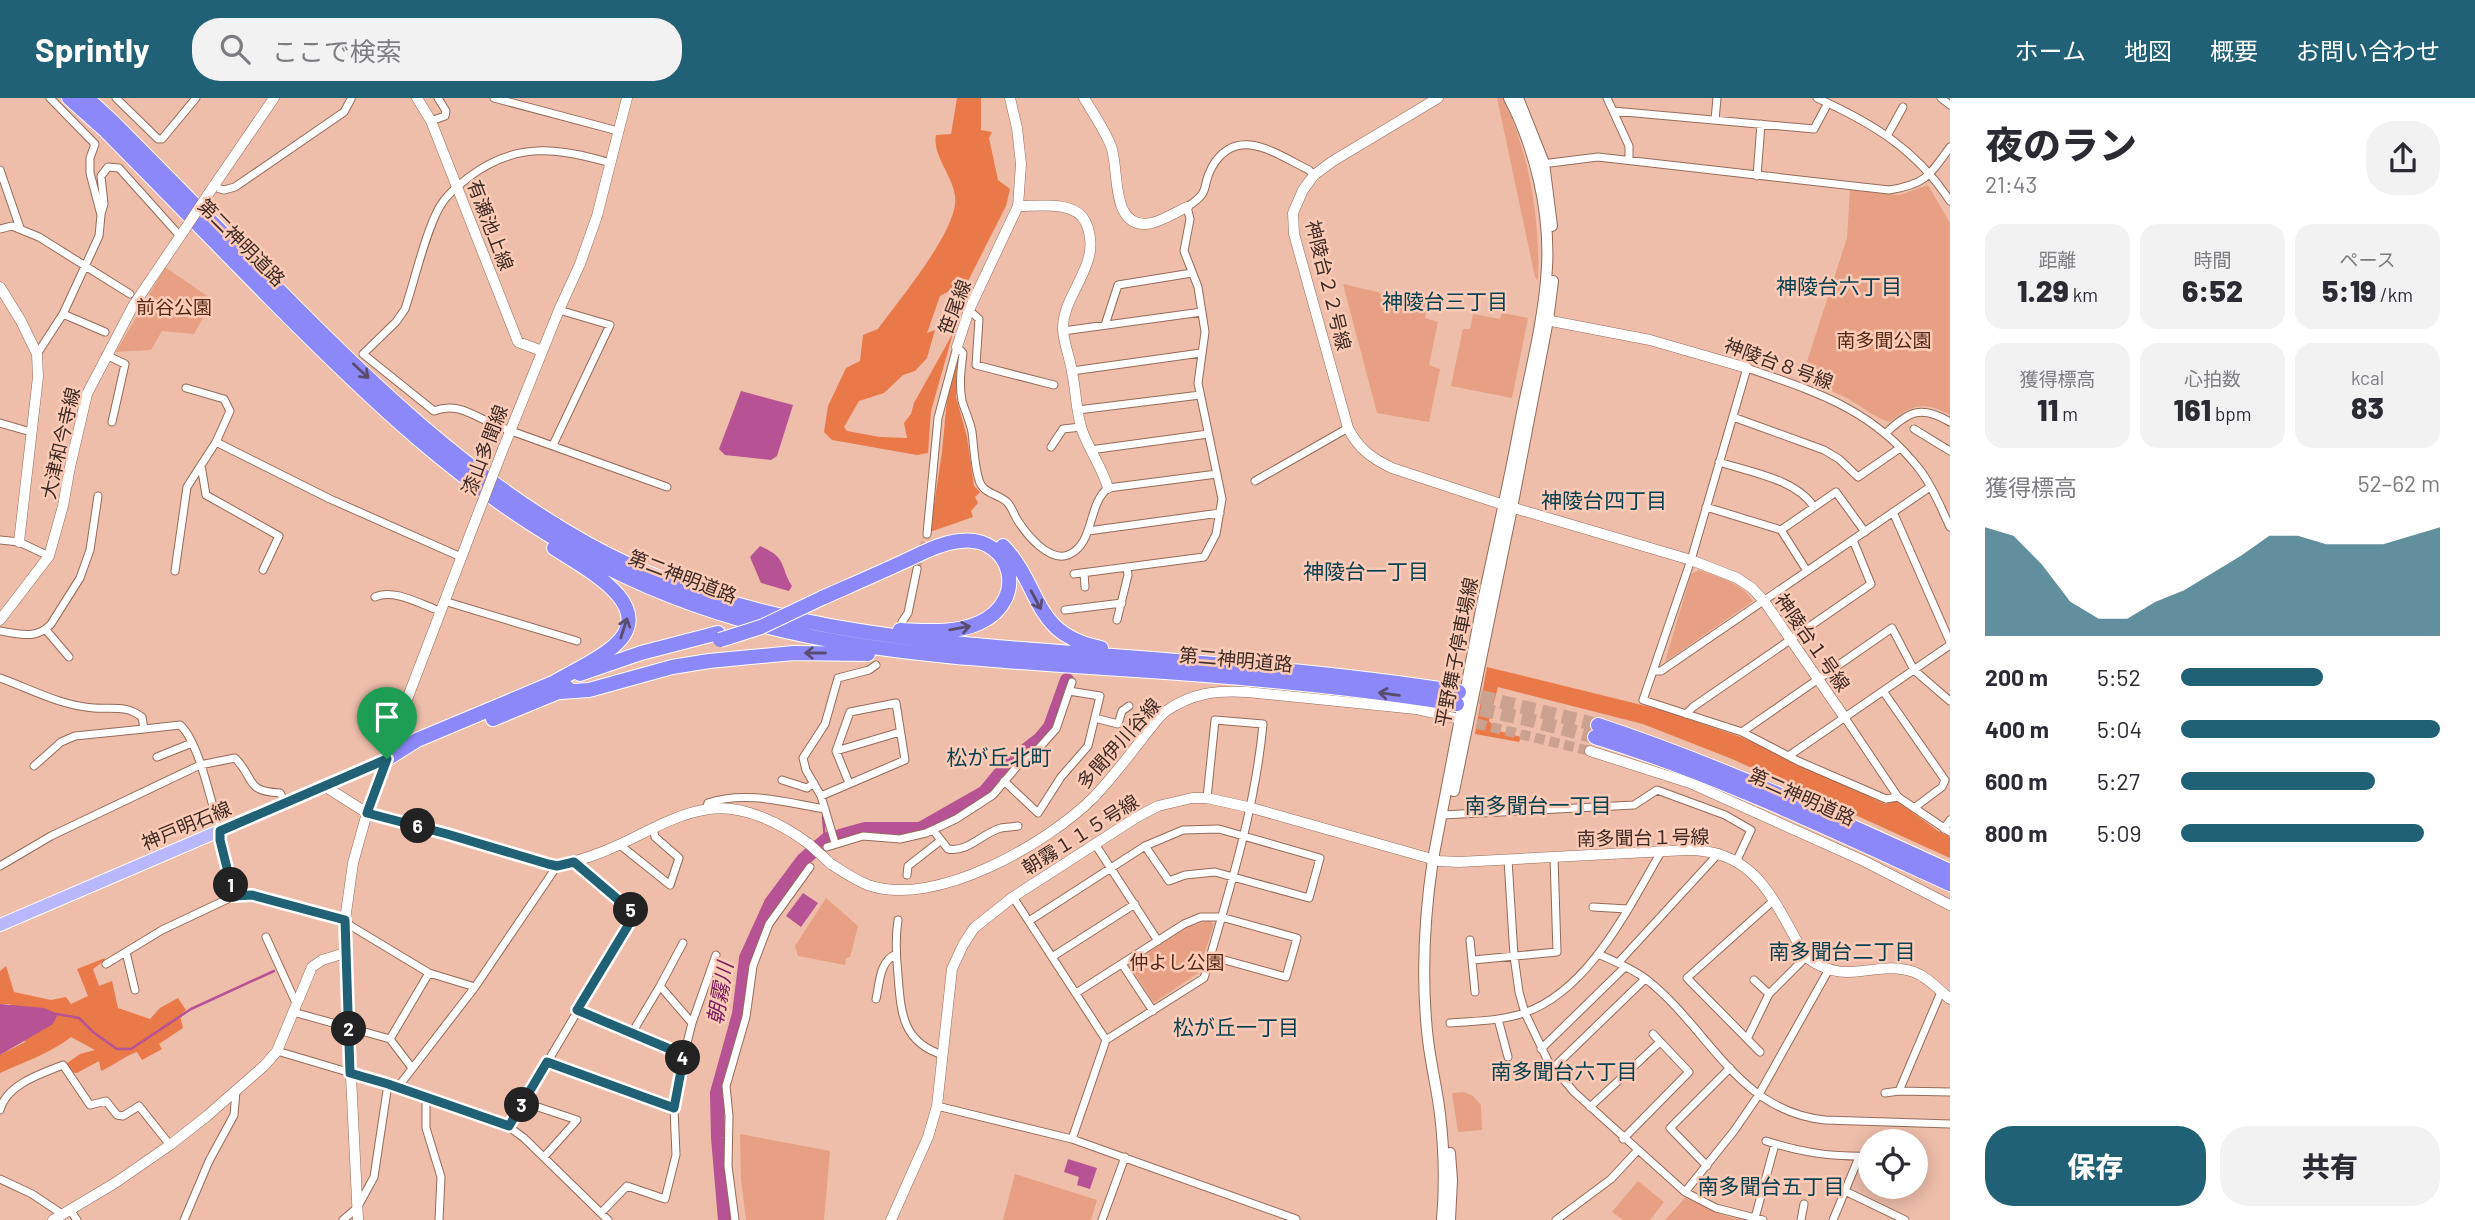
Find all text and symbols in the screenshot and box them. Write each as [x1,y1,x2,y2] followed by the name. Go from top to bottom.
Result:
[192,18,682,81] search box
[35,29,150,69] text: Sprintly
[216,30,254,68] icon: search
[272,35,402,66] text: ここで検索
[2015,36,2086,65] text: ホーム
[2124,36,2172,65] text: 地図
[2210,36,2258,65] text: 概要
[2296,36,2440,65] text: お問い合わせ
[1985,121,2137,167] text: 夜のラン
[2366,121,2440,195] button: share
[1985,170,2037,198] text: 21:43
[463,177,519,273] street label: 有瀬池上線
[194,194,290,290] street label: 第二神明道路
[1302,218,1356,352] street label: 神陵台２２号線
[2038,248,2077,271] text: 距離
[2193,248,2232,271] text: 時間
[2339,248,2396,271] text: ペース
[2017,272,2069,308] text: 1.29
[2182,272,2243,308] text: 6:52
[2322,272,2376,308] text: 5:19
[1776,273,1902,298] district label: 神陵台六丁目
[933,276,975,338] street label: 笹尾線
[2069,283,2098,306] text: km
[2376,283,2413,306] text: /km
[1382,288,1508,313] district label: 神陵台三丁目
[136,295,212,318] park label: 前谷公園
[1836,328,1932,351] park label: 南多聞公園
[1721,333,1837,393] street label: 神陵台８号線
[352,362,369,379] one-way arrow
[2351,366,2384,389] text: kcal
[2019,367,2096,390] text: 獲得標高
[2184,367,2241,390] text: 心拍数
[36,385,84,501] street label: 大津和今寺線
[2351,389,2384,425] text: 83
[2037,391,2059,427] text: 11
[2174,391,2211,427] text: 161
[456,402,512,498] street label: 漆山多聞線
[2059,402,2078,425] text: m
[2211,402,2251,425] text: bpm
[2358,469,2440,497] text: 52–62 m
[1985,473,2077,501] text: 獲得標高
[1541,487,1667,512] district label: 神陵台四丁目
[626,545,740,607] street label: 第二神明道路
[1303,558,1429,583] district label: 神陵台一丁目
[1430,575,1482,729] street label: 平野舞子停車場線
[1030,589,1043,610] one-way arrow
[1771,589,1855,695] street label: 神陵台１号線
[619,617,631,639] one-way arrow
[948,621,971,634] one-way arrow
[1178,643,1294,675] street label: 第二神明道路
[804,646,827,660] one-way arrow
[1985,663,2048,691] text: 200 m
[2097,663,2141,691] text: 5:52
[357,687,417,759] pin
[1378,687,1401,700] one-way arrow
[1071,693,1165,793] street label: 多聞伊川谷線
[368,698,406,736] icon: arrive
[1985,715,2049,743] text: 400 m
[2097,715,2142,743] text: 5:04
[947,744,1052,769] district label: 松が丘北町
[1745,762,1859,830] street label: 第二神明道路
[1985,767,2047,795] text: 600 m
[2097,767,2140,795] text: 5:27
[1018,789,1142,879] street label: 朝霧１１５号線
[1465,792,1612,817] district label: 南多聞台一丁目
[138,796,234,854] street label: 神戸明石線
[400,808,436,844] pin: 6
[412,814,423,837] text: 6
[1985,819,2047,847] text: 800 m
[2097,819,2142,847] text: 5:09
[1576,824,1710,850] street label: 南多聞台１号線
[214,868,248,902] pin: 1
[227,873,234,896] text: 1
[614,892,648,928] pin: 5
[625,898,636,921] text: 5
[1769,938,1916,963] district label: 南多聞台二丁目
[1129,950,1225,973] park label: 仲よし公園
[701,958,737,1026] water label: 朝霧川
[332,1012,366,1046] pin: 2
[1173,1014,1299,1039] district label: 松が丘一丁目
[343,1017,354,1040] text: 2
[666,1040,700,1076] pin: 4
[677,1046,688,1069] text: 4
[1491,1058,1638,1083] district label: 南多聞台六丁目
[504,1088,540,1122] pin: 3
[516,1093,527,1116] text: 3
[1985,1126,2206,1206] button: 保存
[2220,1126,2440,1206] button: 共有
[1858,1129,1928,1199] map controls
[1858,1129,1928,1199] button: locate
[1698,1173,1845,1198] district label: 南多聞台五丁目

